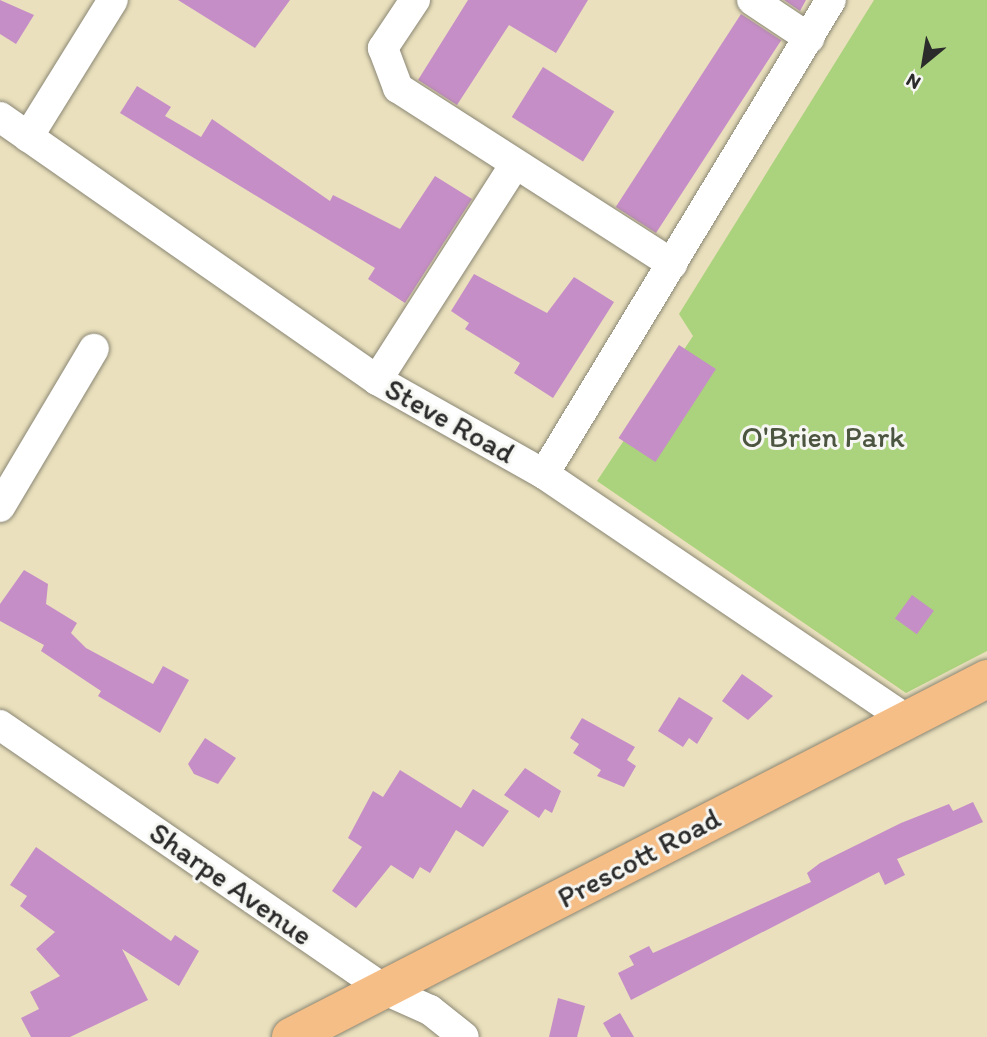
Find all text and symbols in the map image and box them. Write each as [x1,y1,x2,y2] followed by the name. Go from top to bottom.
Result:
[889,28,959,98] north arrow
[902,68,925,95] text: N
[379,371,521,471] street label: Steve Road
[742,419,904,455] park label: O'Brien Park
[552,800,726,916] street label: Prescott Road
[143,815,319,953] street label: Sharpe Avenue

